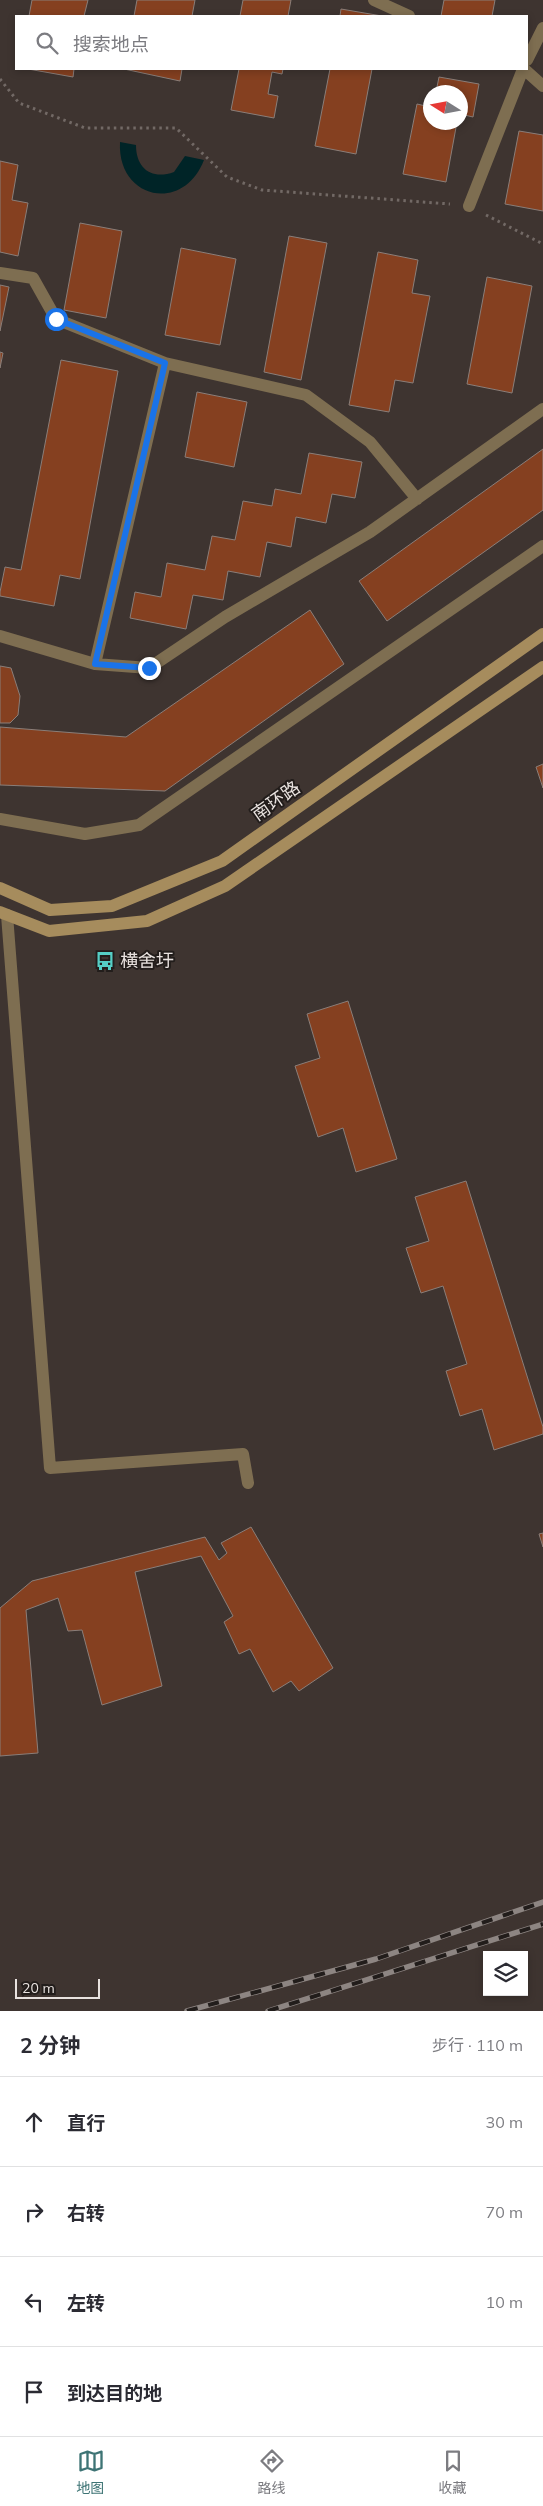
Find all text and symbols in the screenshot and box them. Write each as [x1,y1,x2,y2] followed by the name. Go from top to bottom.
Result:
[15,15,528,70] search box
[33,29,61,57] icon: search
[73,32,149,56] text: 搜索地点
[423,85,468,130] north arrow
[45,308,68,331] route start
[138,657,161,680] route end
[247,776,304,825] street label: 南环路
[120,949,174,972] place label: 横舍圩
[94,950,116,972] bus stop icon: 横舍圩
[483,1951,528,1996] map controls
[483,1951,528,1996] button: layers
[15,1976,100,1999] scale bar
[22,1979,55,1997] text: 20 m
[20,2032,80,2058] text: 2 分钟
[432,2035,523,2055] text: 步行 · 110 m
[20,2108,48,2136] icon: ahead
[67,2111,105,2135] text: 直行
[486,2112,523,2132] text: 30 m
[20,2198,48,2226] icon: right
[67,2201,105,2225] text: 右转
[486,2202,523,2222] text: 70 m
[20,2288,48,2316] icon: left
[67,2291,105,2315] text: 左转
[486,2292,523,2312] text: 10 m
[20,2378,48,2406] icon: arrive
[67,2381,162,2405] text: 到达目的地
[77,2447,105,2497] tab: 地图
[258,2447,286,2497] tab: 路线
[439,2447,467,2497] tab: 收藏

